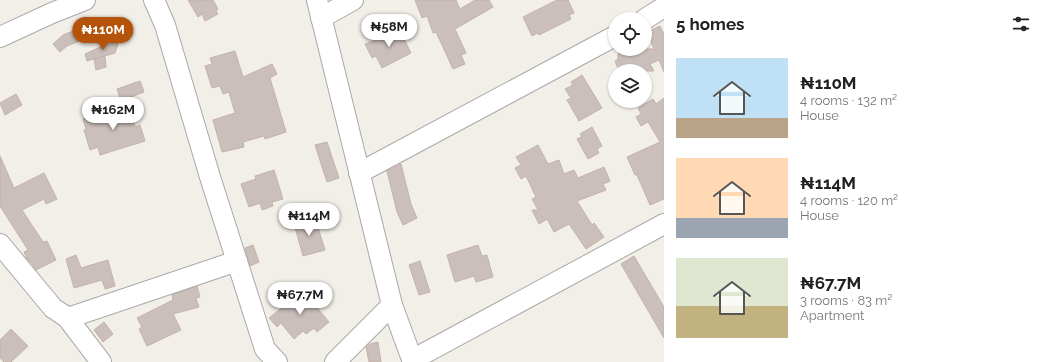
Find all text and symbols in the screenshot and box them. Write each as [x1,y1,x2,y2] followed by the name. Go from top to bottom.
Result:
[608,12,652,108] map controls
[608,12,652,56] button: locate
[1010,13,1032,35] icon: filters
[365,14,413,48] pin: ₦58M
[676,14,744,34] text: 5 homes
[75,17,131,51] pin: ₦110M
[370,19,408,34] text: ₦58M
[81,22,125,37] text: ₦110M
[608,64,652,108] button: layers
[800,73,857,93] text: ₦110M
[708,74,756,122] icon: home
[800,93,897,108] text: 4 rooms · 132 m²
[85,97,141,131] pin: ₦162M
[91,102,135,117] text: ₦162M
[800,108,839,123] text: House
[800,173,856,193] text: ₦114M
[708,174,756,222] icon: home
[800,193,898,208] text: 4 rooms · 120 m²
[281,203,337,237] pin: ₦114M
[288,208,330,223] text: ₦114M
[800,208,839,223] text: House
[800,273,861,293] text: ₦67.7M
[708,274,756,322] icon: home
[267,282,333,316] pin: ₦67.7M
[277,287,323,302] text: ₦67.7M
[800,293,892,308] text: 3 rooms · 83 m²
[800,308,864,323] text: Apartment

